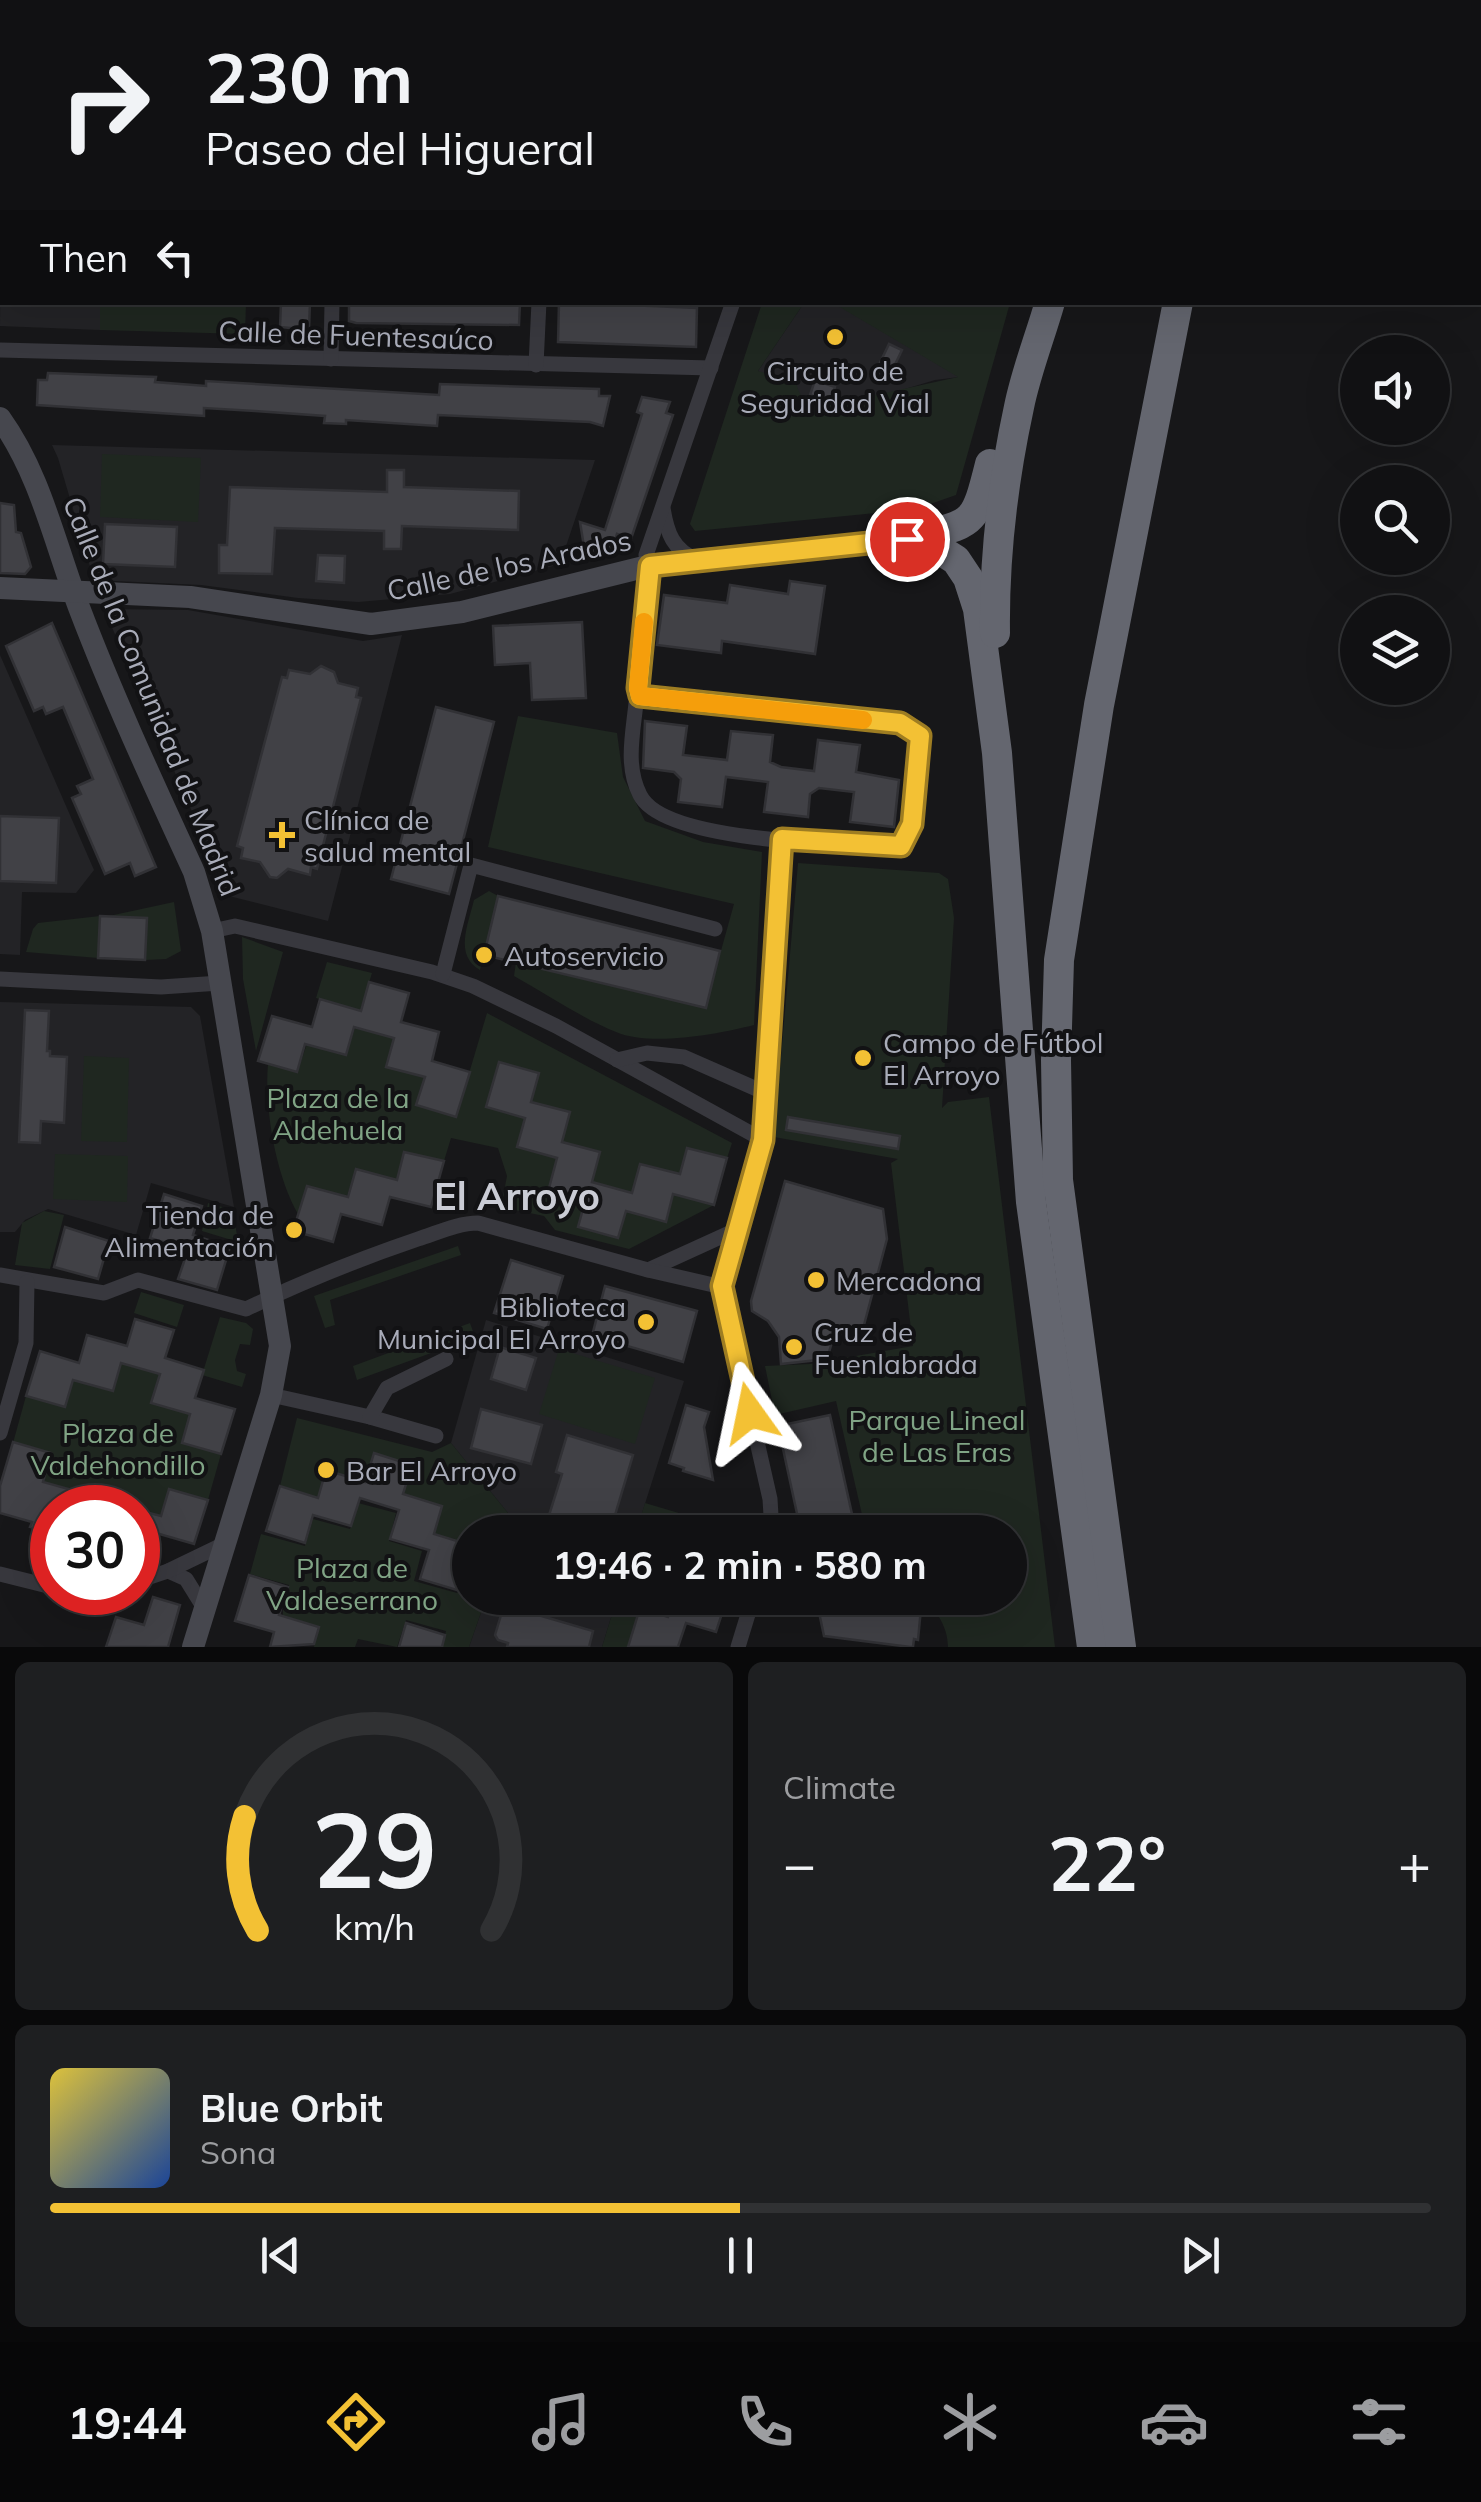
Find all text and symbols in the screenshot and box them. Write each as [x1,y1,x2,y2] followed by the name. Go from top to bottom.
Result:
[205,33,413,121] text: 230 m
[40,40,170,170] icon: right
[205,120,595,176] text: Paseo del Higueral
[148,230,203,285] icon: left
[40,234,128,282] text: Then
[218,313,494,357] street label: Calle de Fuentesaúco
[824,326,846,348] marker: Circuito de Seguridad Vial
[1340,335,1450,705] map controls
[1340,335,1450,445] button: sound
[740,353,930,420] place label: Circuito de Seguridad Vial
[1340,465,1450,575] button: search
[56,491,248,901] street label: Calle de la Comunidad de Madrid
[865,497,950,582] pin
[880,512,935,567] icon: arrive
[384,522,634,608] street label: Calle de los Arados
[1340,595,1450,705] button: layers
[304,802,471,869] place label: Clínica de salud mental
[269,822,295,848] marker: Clínica de salud mental
[504,938,665,973] place label: Autoservicio
[473,944,495,966] marker: Autoservicio
[883,1025,1103,1092] place label: Campo de Fútbol El Arroyo
[852,1047,874,1069] marker: Campo de Fútbol El Arroyo
[267,1080,410,1147] park label: Plaza de la Aldehuela
[434,1172,600,1220] district label: El Arroyo
[104,1197,274,1264] place label: Tienda de Alimentación
[283,1219,305,1241] marker: Tienda de Alimentación
[836,1263,982,1298] place label: Mercadona
[805,1269,827,1291] marker: Mercadona
[377,1289,626,1356] place label: Biblioteca Municipal El Arroyo
[635,1311,657,1333] marker: Biblioteca Municipal El Arroyo
[814,1314,978,1381] place label: Cruz de Fuenlabrada
[783,1336,805,1358] marker: Cruz de Fuenlabrada
[698,1361,802,1465] position arrow
[849,1402,1025,1469] park label: Parque Lineal de Las Eras
[30,1415,206,1482] park label: Plaza de Valdehondillo
[346,1453,517,1488] place label: Bar El Arroyo
[315,1459,337,1481] marker: Bar El Arroyo
[30,1485,160,1615] speed limit sign: 30
[552,1541,927,1589] text: 19:46 · 2 min · 580 m
[266,1550,438,1617] park label: Plaza de Valdeserrano
[783,1767,896,1807] text: Climate
[312,1783,436,1914] text: 29
[1048,1816,1166,1910] text: 22°
[783,1829,816,1898] text: −
[1398,1829,1431,1898] text: +
[334,1904,414,1949] text: km/h
[200,2084,383,2132] text: Blue Orbit
[200,2132,276,2172] text: Sona
[253,2228,308,2283] icon: previous
[713,2228,768,2283] icon: pause
[1173,2228,1228,2283] icon: next
[321,2387,391,2457] icon: directions
[526,2387,596,2457] icon: music
[730,2387,800,2457] icon: phone
[935,2387,1005,2457] icon: climate
[1139,2387,1209,2457] icon: car
[1344,2387,1414,2457] icon: filters
[67,2394,186,2450] text: 19:44

